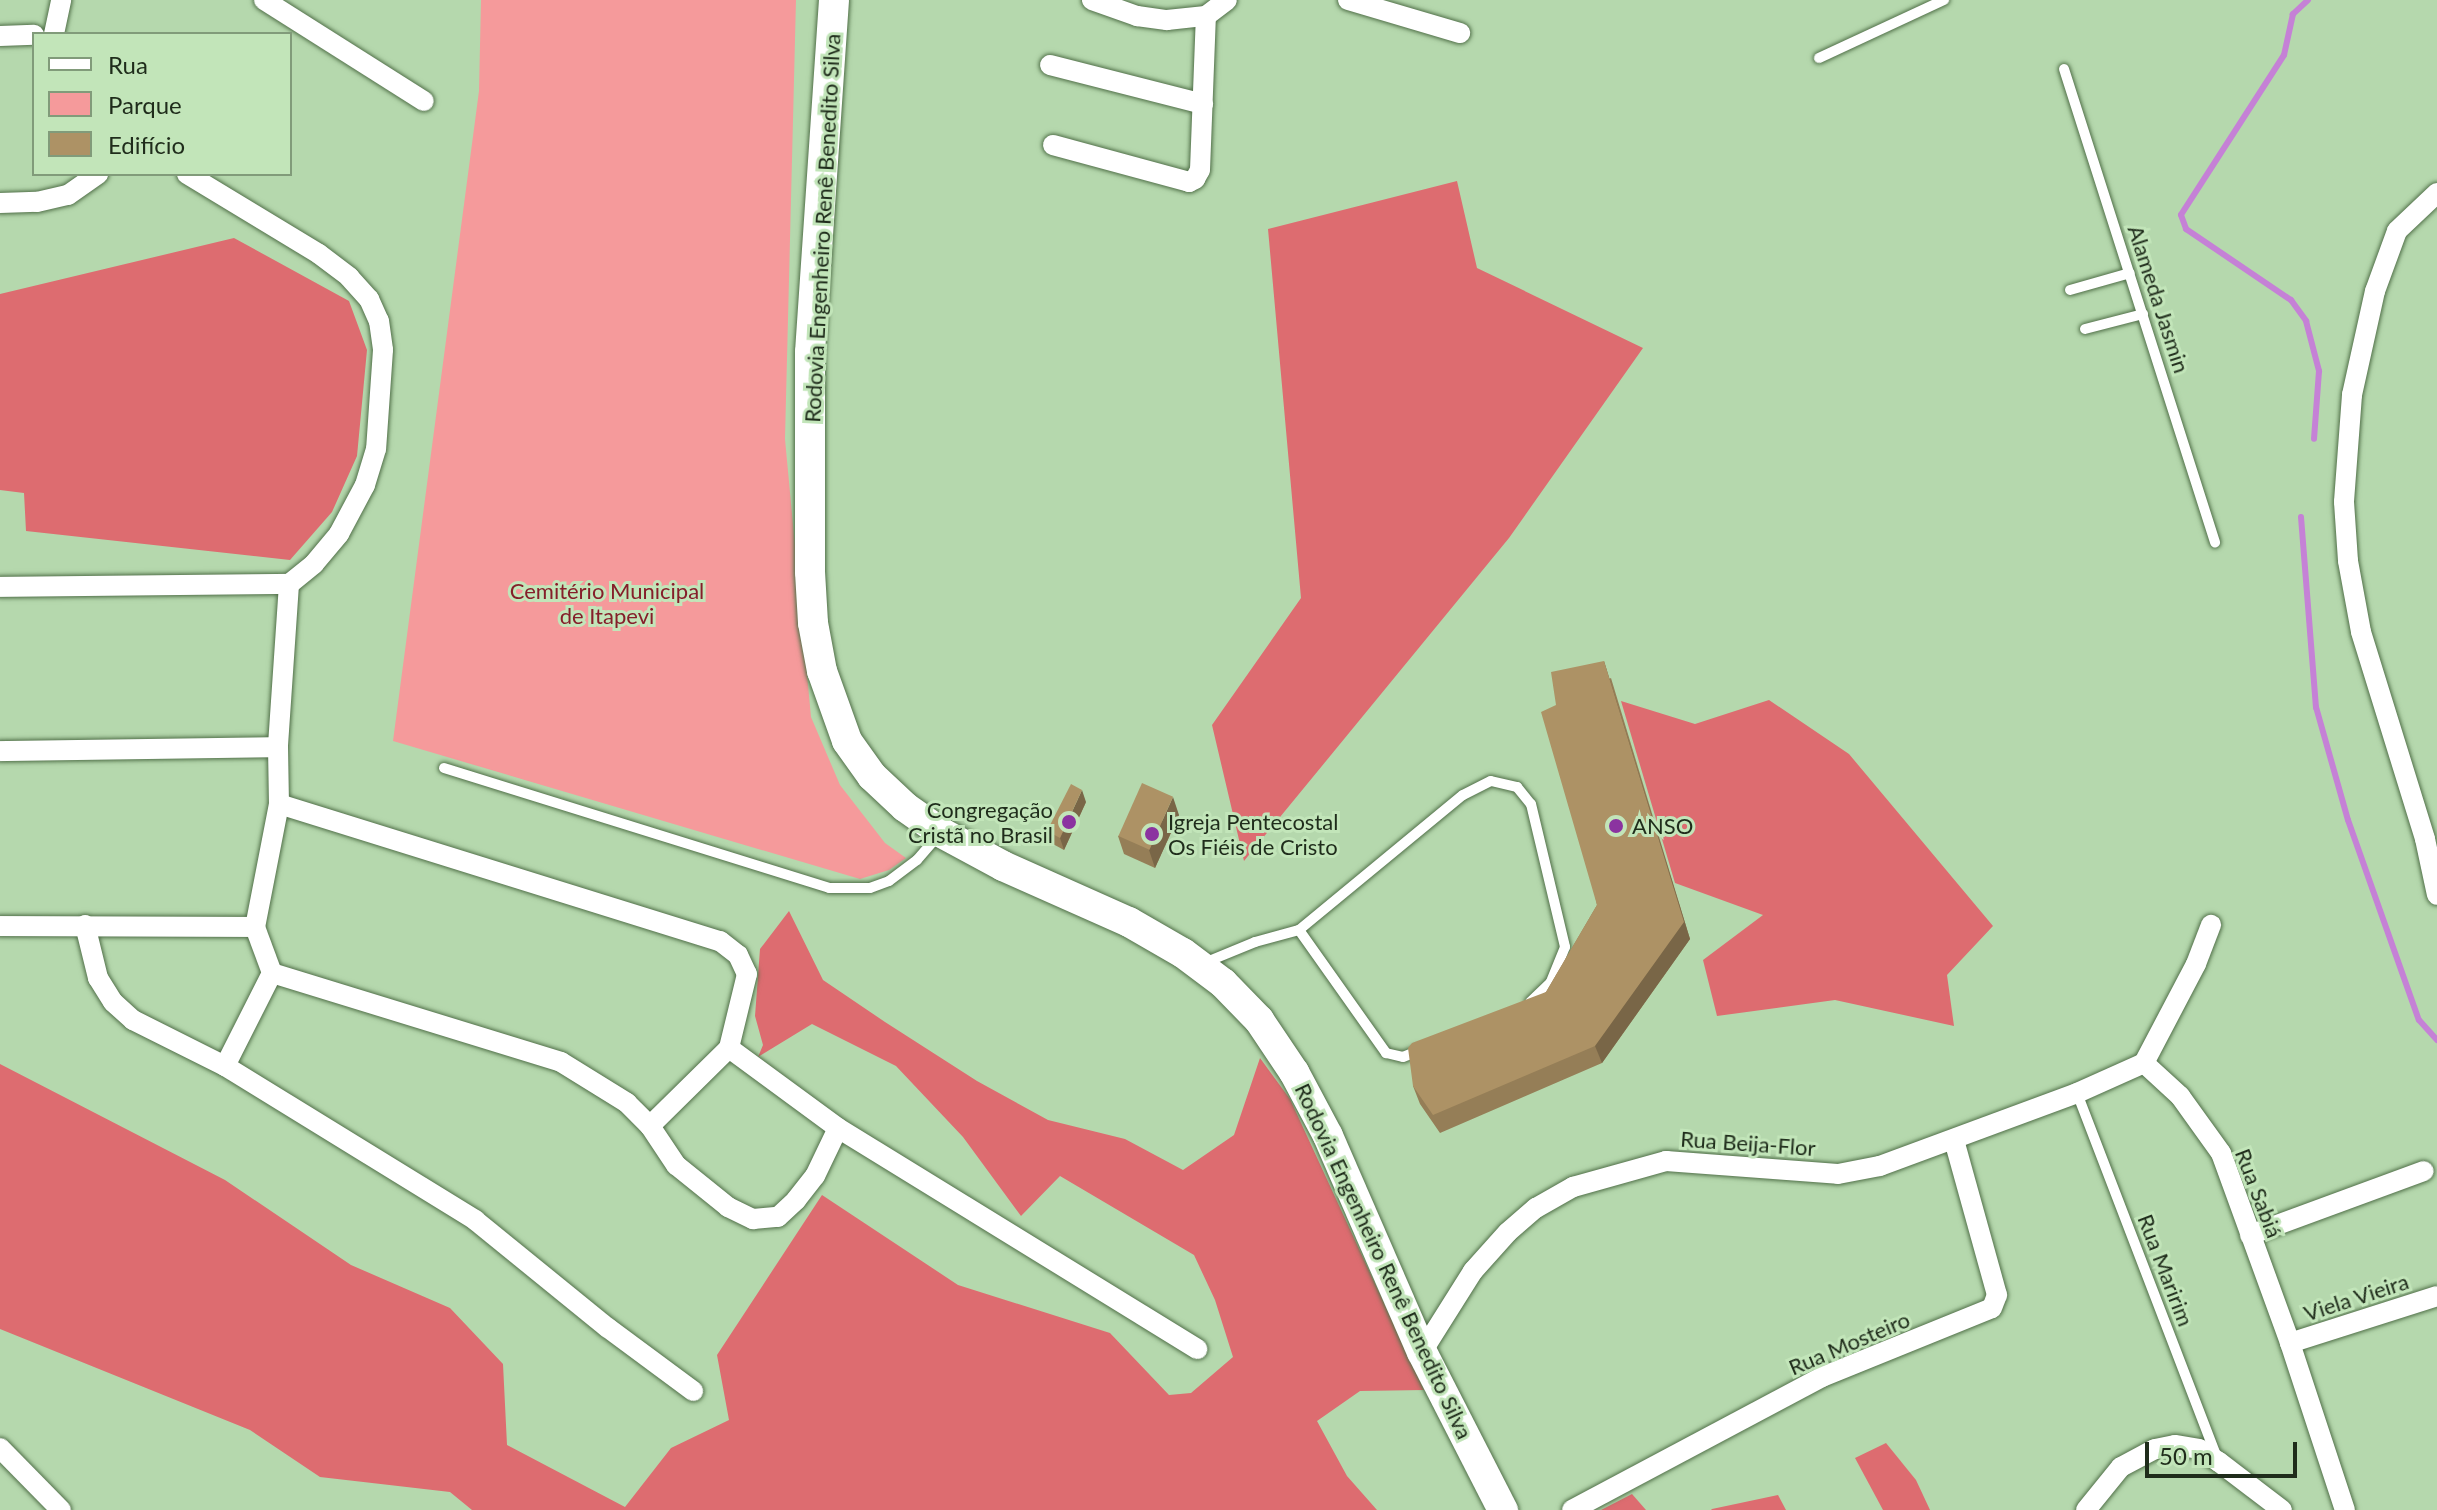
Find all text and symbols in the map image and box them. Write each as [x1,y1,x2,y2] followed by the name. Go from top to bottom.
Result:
[32,32,292,176] legend
[799,33,845,423] street label: Rodovia Engenheiro Renê Benedito Silva
[108,50,148,79] text: Rua
[108,90,182,119] text: Parque
[108,130,185,159] text: Edifício
[2123,221,2195,377] street label: Alameda Jasmin
[510,577,704,628] park label: Cemitério Municipal de Itapevi
[908,796,1053,848] place label: Congregação Cristã no Brasil
[1168,808,1338,860] place label: Igreja Pentecostal Os Fiéis de Cristo
[1060,813,1078,831] marker: Congregação Cristã no Brasil
[1632,813,1693,839] place label: ANSO
[1607,817,1625,835] marker: ANSO
[1143,825,1161,843] marker: Igreja Pentecostal Os Fiéis de Cristo
[1290,1079,1478,1443] street label: Rodovia Engenheiro Renê Benedito Silva
[1680,1125,1816,1161] street label: Rua Beija-Flor
[2230,1145,2288,1241] street label: Rua Sabiá
[2133,1210,2199,1330] street label: Rua Maririm
[2300,1268,2412,1326] street label: Viela Vieira
[1784,1306,1914,1380] street label: Rua Mosteiro
[2149,1426,2301,1476] scale bar
[2159,1441,2213,1470] text: 50 m

